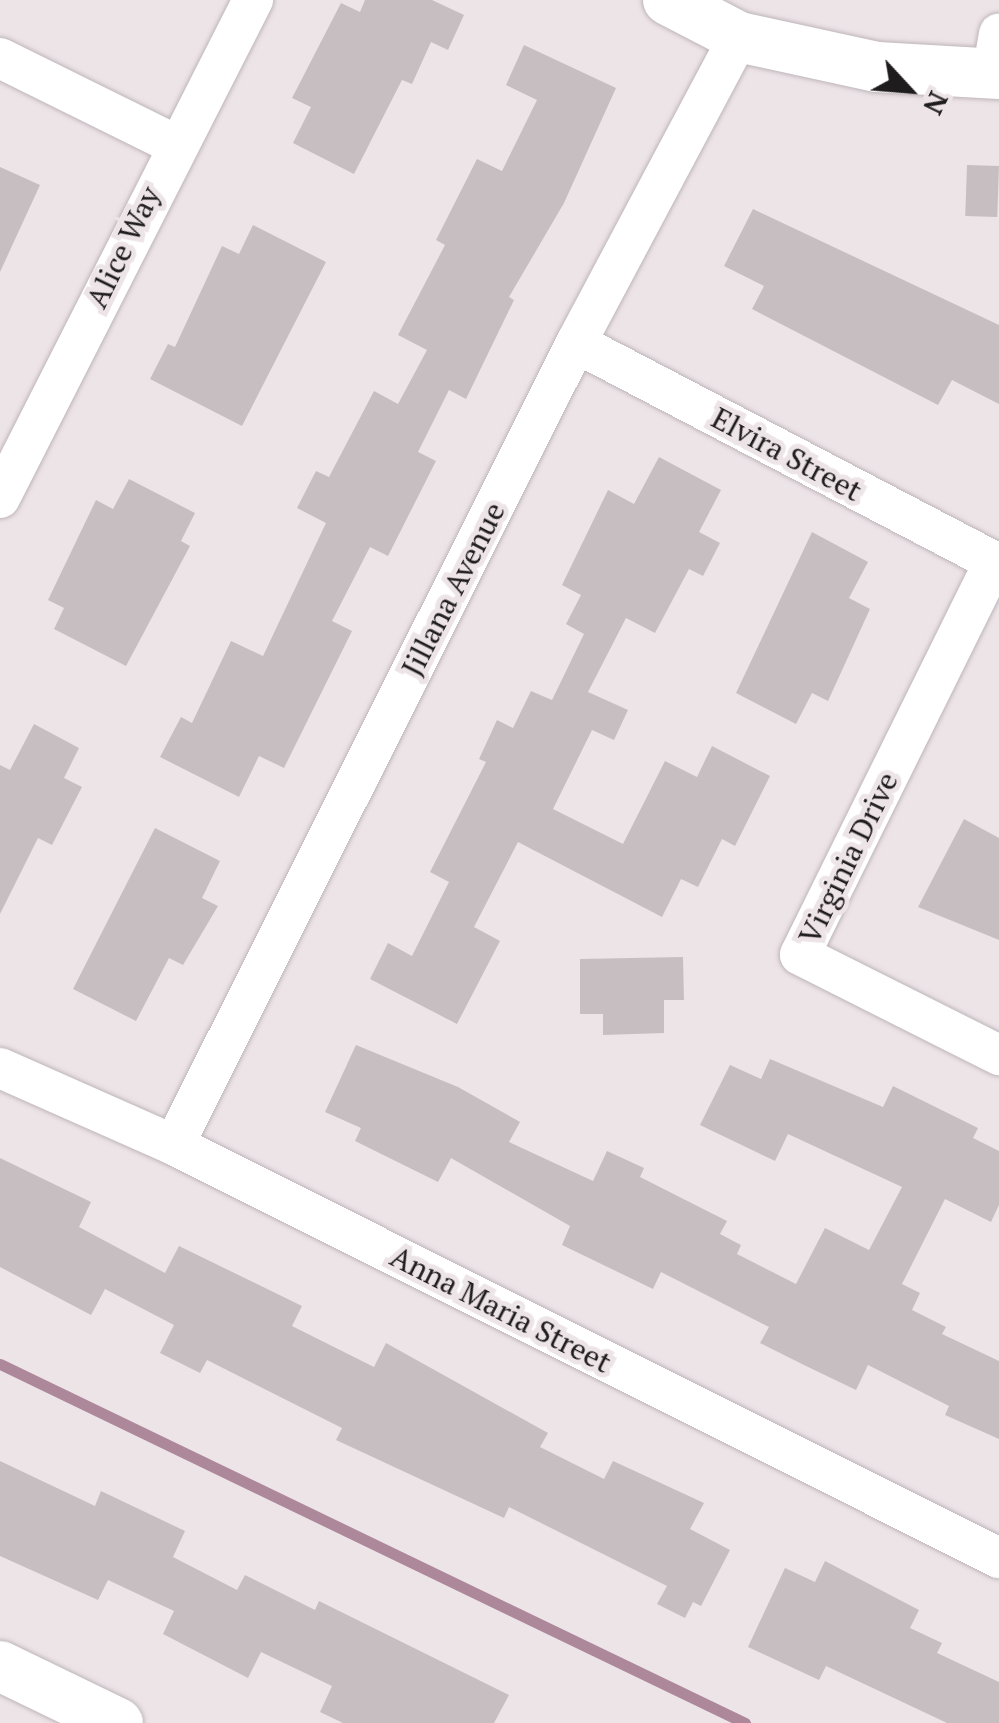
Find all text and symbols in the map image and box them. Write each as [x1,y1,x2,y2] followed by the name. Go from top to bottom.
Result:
[859,40,959,140] north arrow
[915,86,958,121] text: N
[78,180,168,314] street label: Alice Way
[706,399,868,509] street label: Elvira Street
[394,496,512,682] street label: Jillana Avenue
[791,766,905,950] street label: Virginia Drive
[385,1238,617,1380] street label: Anna Maria Street

